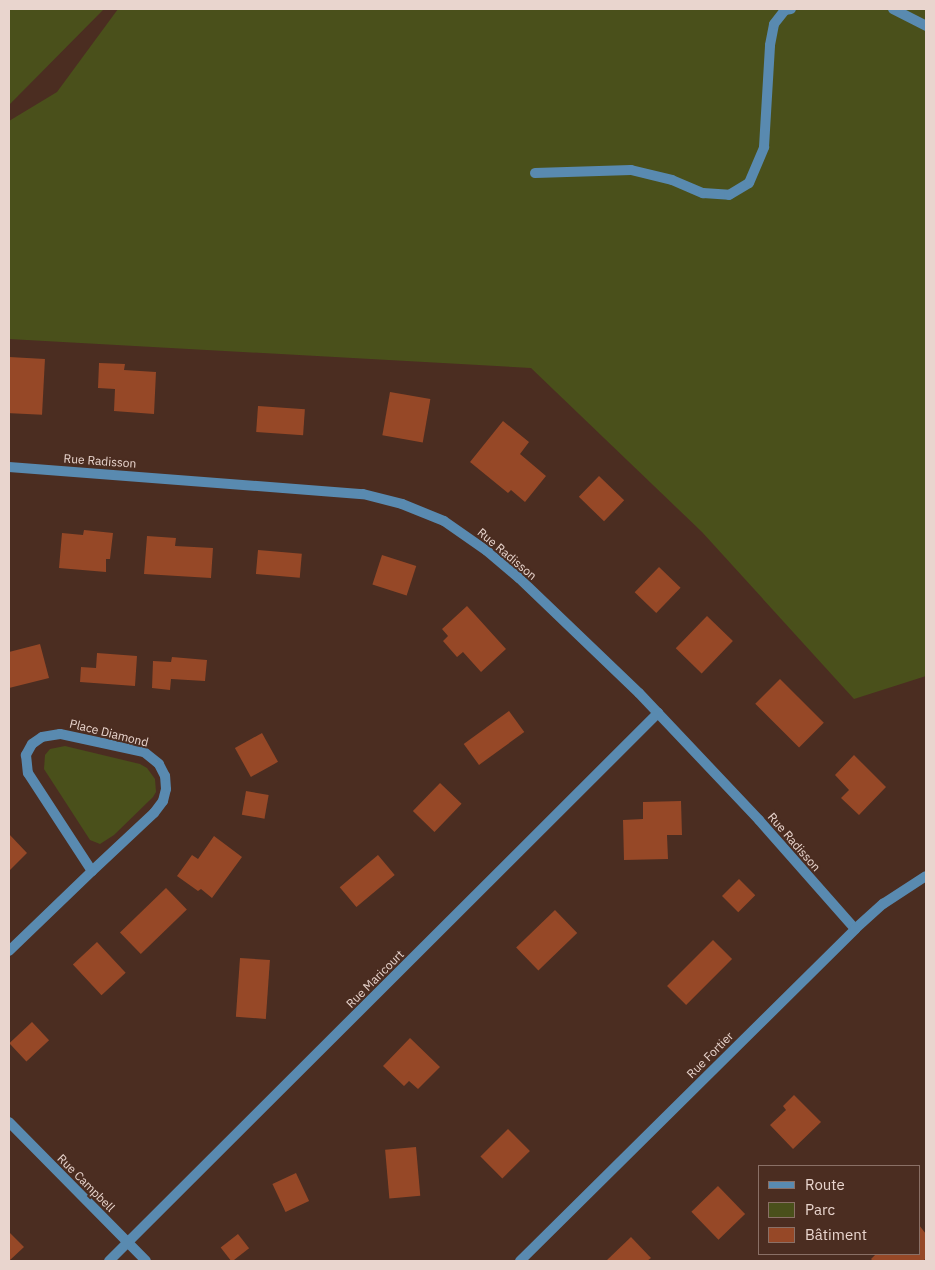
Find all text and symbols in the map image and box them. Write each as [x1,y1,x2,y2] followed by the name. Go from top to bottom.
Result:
[63,451,137,471] street label: Rue Radisson
[474,525,540,583] street label: Rue Radisson
[68,716,150,750] street label: Place Diamond
[765,810,823,874] street label: Rue Radisson
[343,947,407,1011] street label: Rue Maricourt
[684,1029,736,1081] street label: Rue Fortier
[54,1151,118,1215] street label: Rue Campbell
[758,1165,920,1255] legend
[805,1175,845,1194] text: Route
[805,1200,835,1219] text: Parc
[805,1225,867,1244] text: Bâtiment

